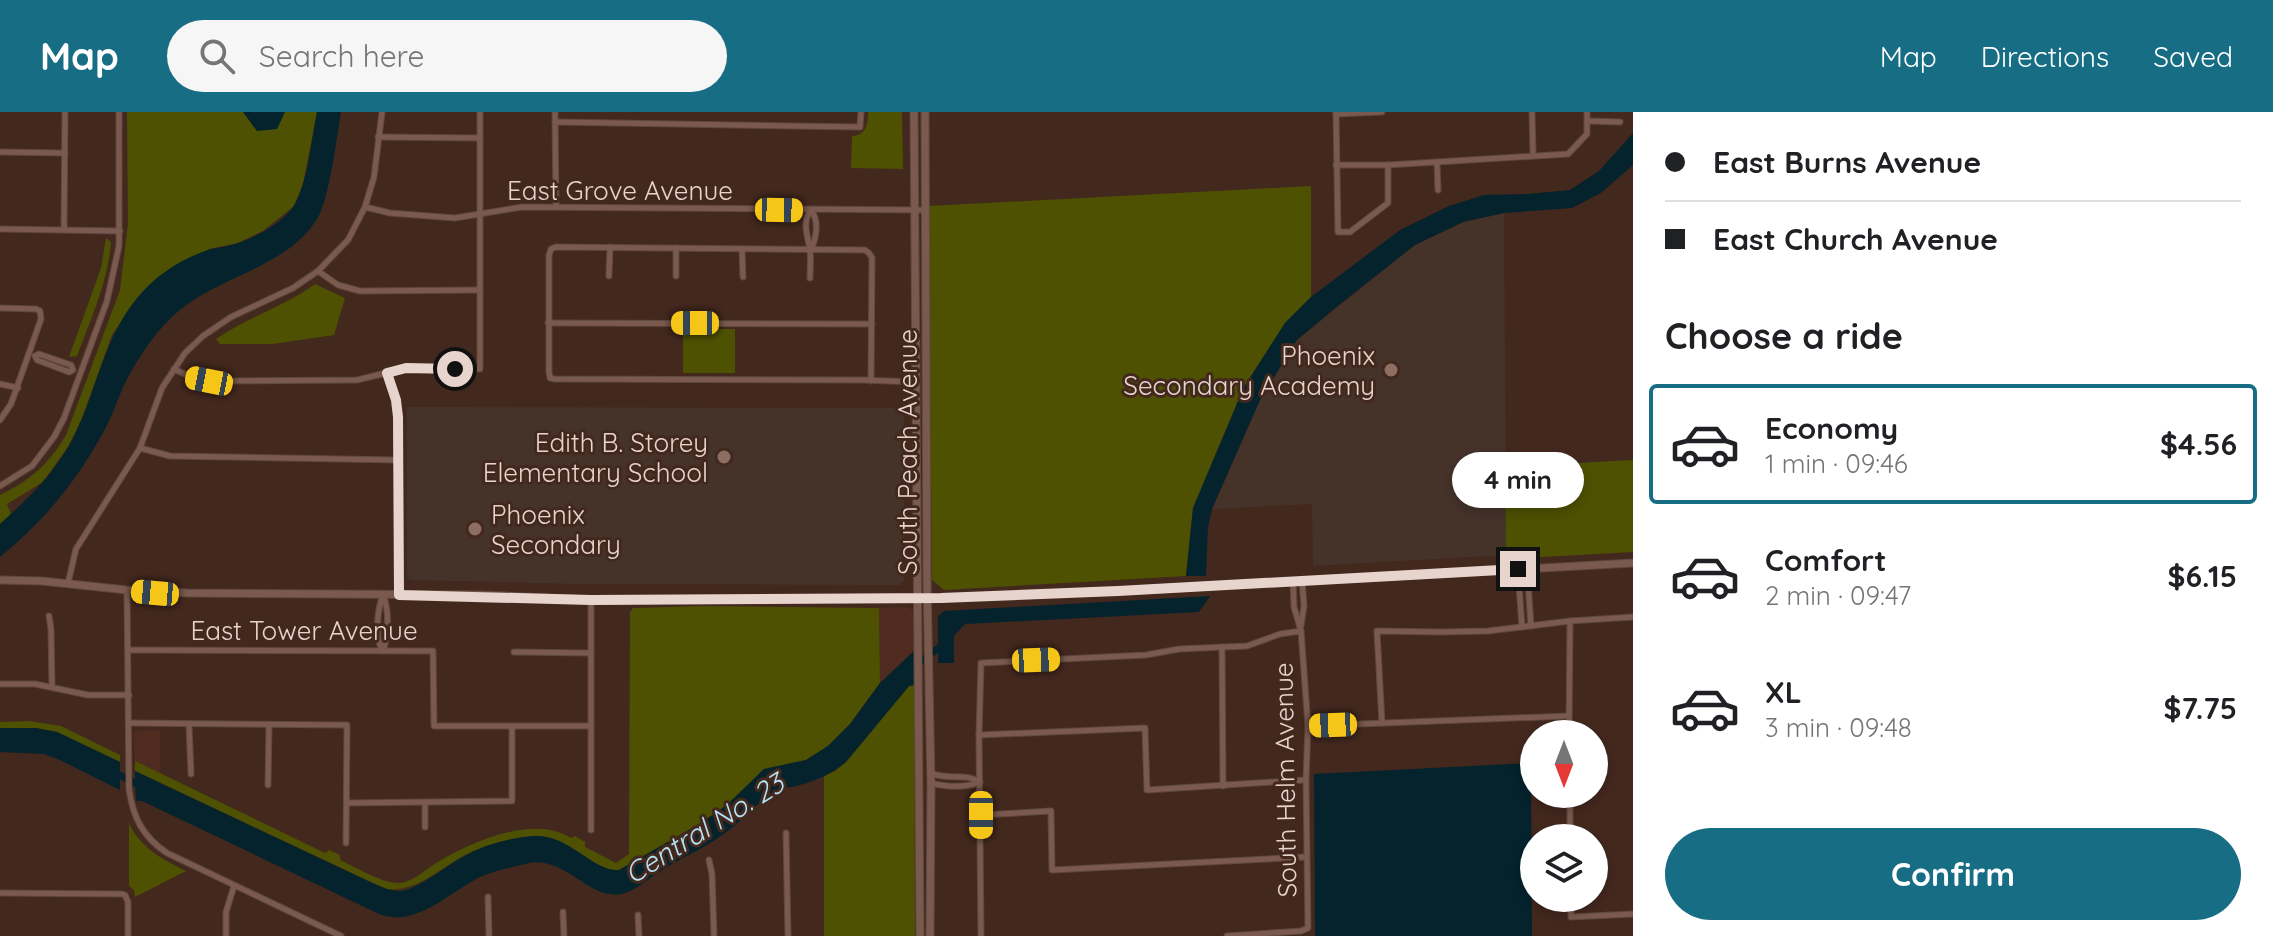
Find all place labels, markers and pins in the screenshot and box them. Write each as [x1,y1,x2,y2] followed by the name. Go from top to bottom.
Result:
[1123,339,1375,402] place label: Phoenix Secondary Academy
[1382,361,1400,379] marker: Phoenix Secondary Academy
[483,426,708,489] place label: Edith B. Storey Elementary School
[715,448,733,466] marker: Edith B. Storey Elementary School
[491,498,621,561] place label: Phoenix Secondary
[466,520,484,538] marker: Phoenix Secondary

